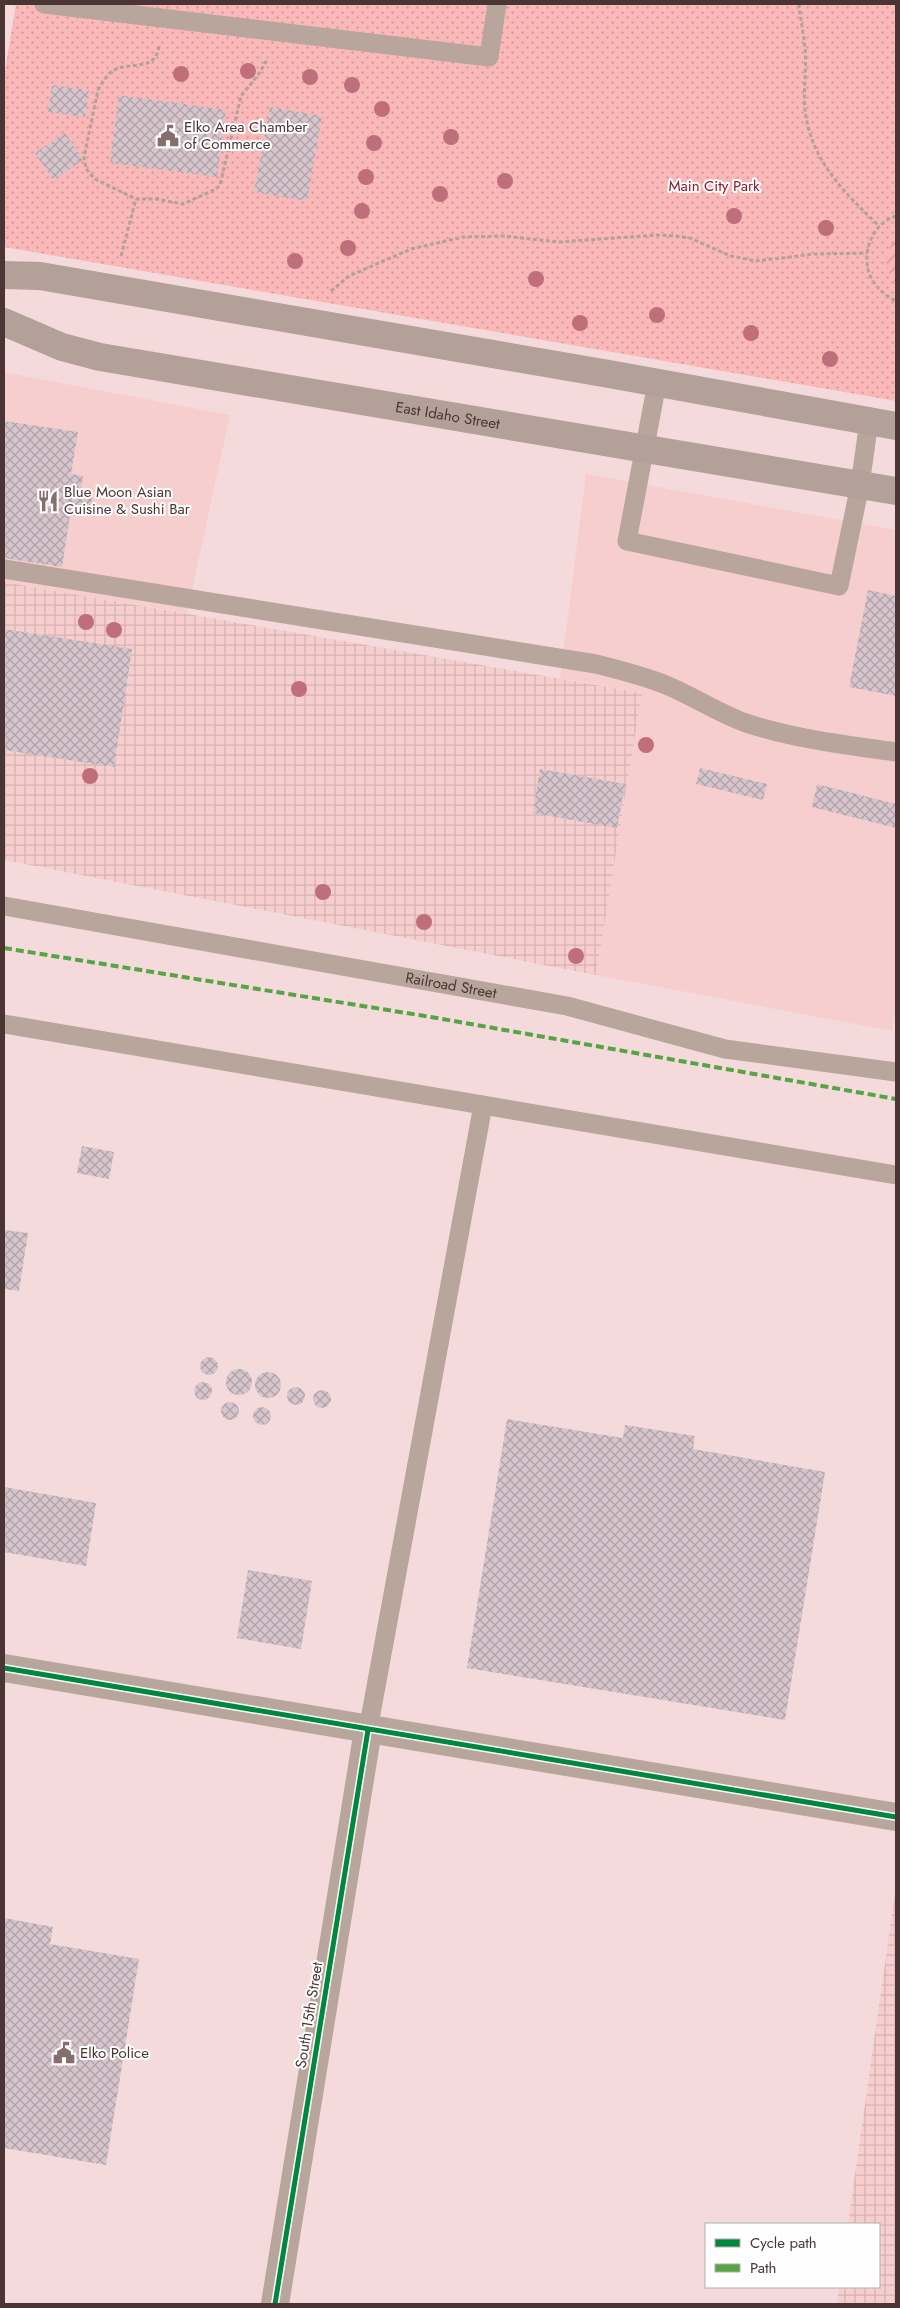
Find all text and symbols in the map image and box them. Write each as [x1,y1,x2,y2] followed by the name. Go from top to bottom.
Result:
[184,116,308,155] place label: Elko Area Chamber of Commerce
[155,123,181,149] public building icon: Elko Area Chamber of Commerce
[668,175,760,197] park label: Main City Park
[394,396,502,435] street label: East Idaho Street
[64,481,191,520] place label: Blue Moon Asian Cuisine & Sushi Bar
[35,488,61,514] restaurant icon: Blue Moon Asian Cuisine & Sushi Bar
[404,966,499,1004] street label: Railroad Street
[290,1960,328,2070] street label: South 15th Street
[51,2040,77,2066] public building icon: Elko Police
[80,2042,149,2064] place label: Elko Police
[705,2223,880,2288] legend
[750,2232,817,2254] text: Cycle path
[750,2257,776,2279] text: Path

